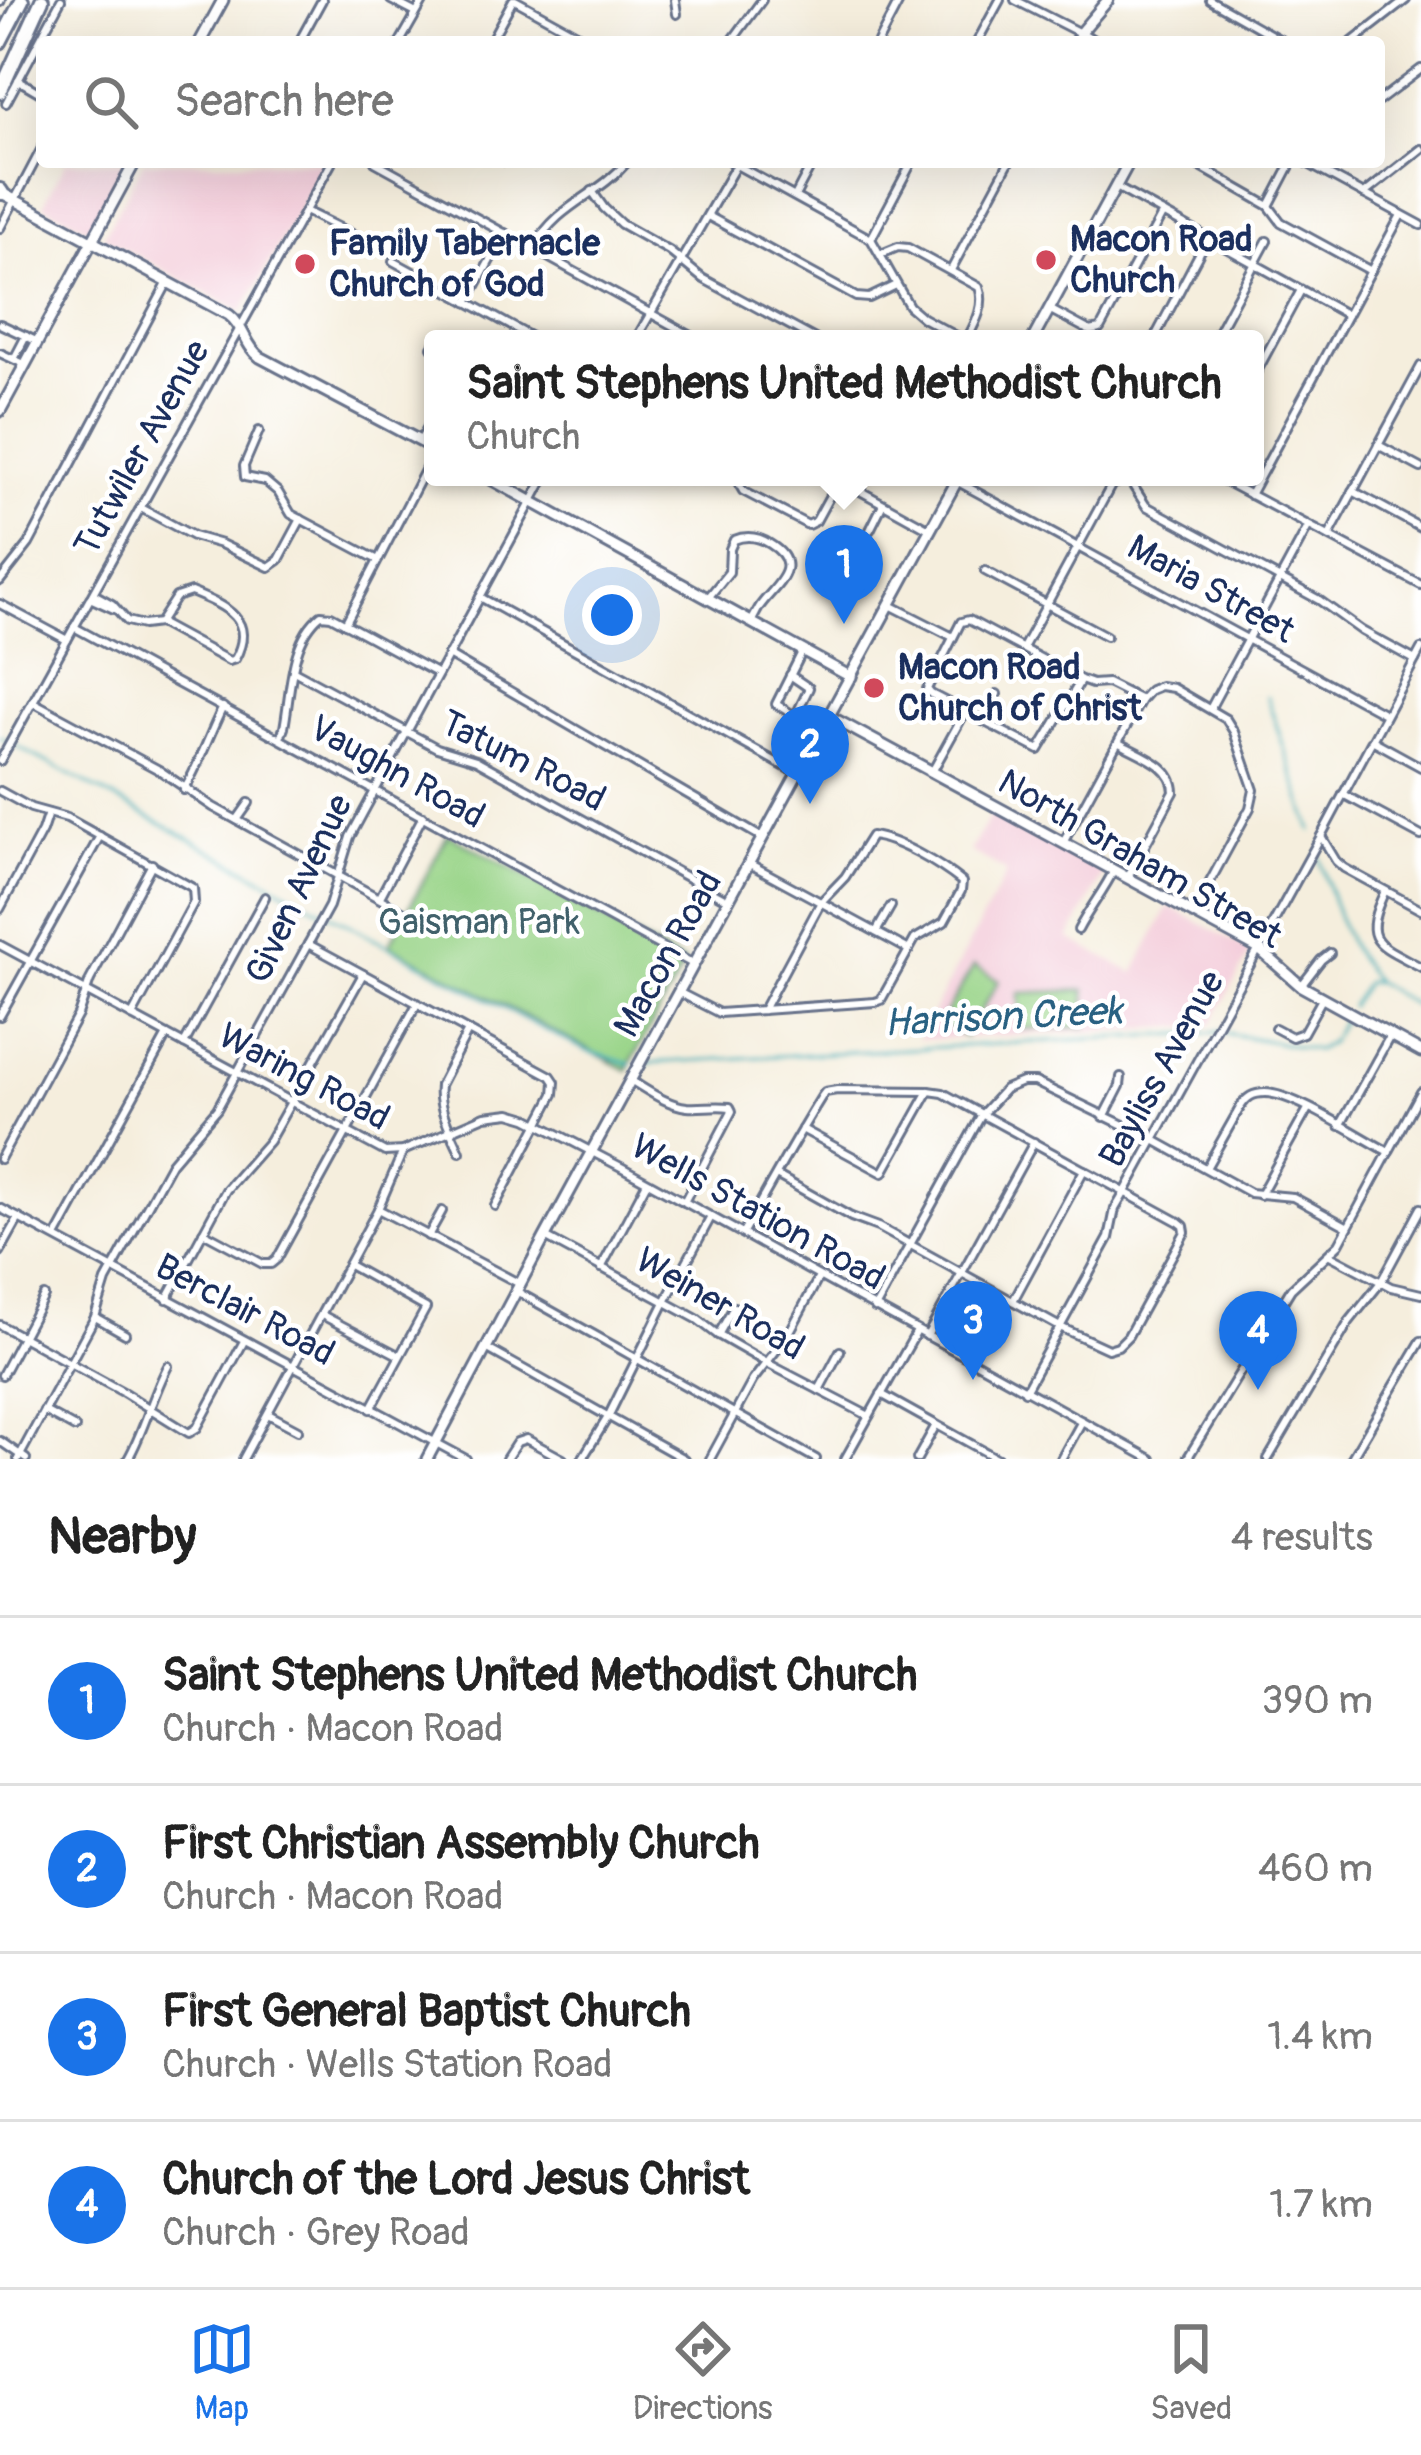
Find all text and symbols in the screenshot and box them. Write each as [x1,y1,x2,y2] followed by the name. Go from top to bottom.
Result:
[36,36,1385,168] search box
[78,69,144,135] icon: search
[174,74,394,130] text: Search here
[1070,217,1253,303] place label: Macon Road Church
[329,221,601,307] place label: Family Tabernacle Church of God
[1033,247,1059,273] marker: Macon Road Church
[292,251,318,277] marker: Family Tabernacle Church of God
[424,330,1264,486] popup
[64,332,220,564] street label: Tutwiler Avenue
[466,356,1222,412] text: Saint Stephens United Methodist Church
[466,412,580,461] text: Church
[805,525,883,624] pin: 1
[1120,525,1303,654] street label: Maria Street
[582,585,642,645] your location
[898,645,1143,731] place label: Macon Road Church of Christ
[861,675,887,701] marker: Macon Road Church of Christ
[433,700,613,822] street label: Tatum Road
[301,705,493,839] street label: Vaughn Road
[771,705,849,804] pin: 2
[990,759,1290,959] street label: North Graham Street
[236,787,362,991] street label: Given Avenue
[604,863,732,1045] street label: Macon Road
[378,900,580,945] park label: Gaisman Park
[1089,962,1235,1175] street label: Bayliss Avenue
[883,986,1127,1048] water label: Harrison Creek
[211,1013,397,1141] street label: Waring Road
[623,1124,893,1300] street label: Wells Station Road
[627,1238,813,1370] street label: Weiner Road
[148,1244,342,1376] street label: Berclair Road
[934,1281,1012,1380] pin: 3
[1219,1291,1297,1390] pin: 4
[48,1505,196,1569] text: Nearby
[1231,1513,1373,1562] text: 4 results
[162,1648,917,1704] text: Saint Stephens United Methodist Church
[79,1676,95,1725] text: 1
[1261,1676,1373,1725] text: 390 m
[162,1704,503,1753] text: Church · Macon Road
[162,1816,760,1872] text: First Christian Assembly Church
[76,1844,98,1893] text: 2
[1258,1844,1373,1893] text: 460 m
[162,1872,503,1921] text: Church · Macon Road
[162,1984,691,2040] text: First General Baptist Church
[76,2012,98,2061] text: 3
[1267,2012,1373,2061] text: 1.4 km
[162,2040,612,2089] text: Church · Wells Station Road
[162,2152,750,2208] text: Church of the Lord Jesus Christ
[76,2180,98,2229] text: 4
[1269,2180,1373,2229] text: 1.7 km
[162,2208,470,2257] text: Church · Grey Road
[189,2316,255,2429] tab: Map
[633,2316,773,2429] tab: Directions
[1150,2316,1232,2429] tab: Saved

